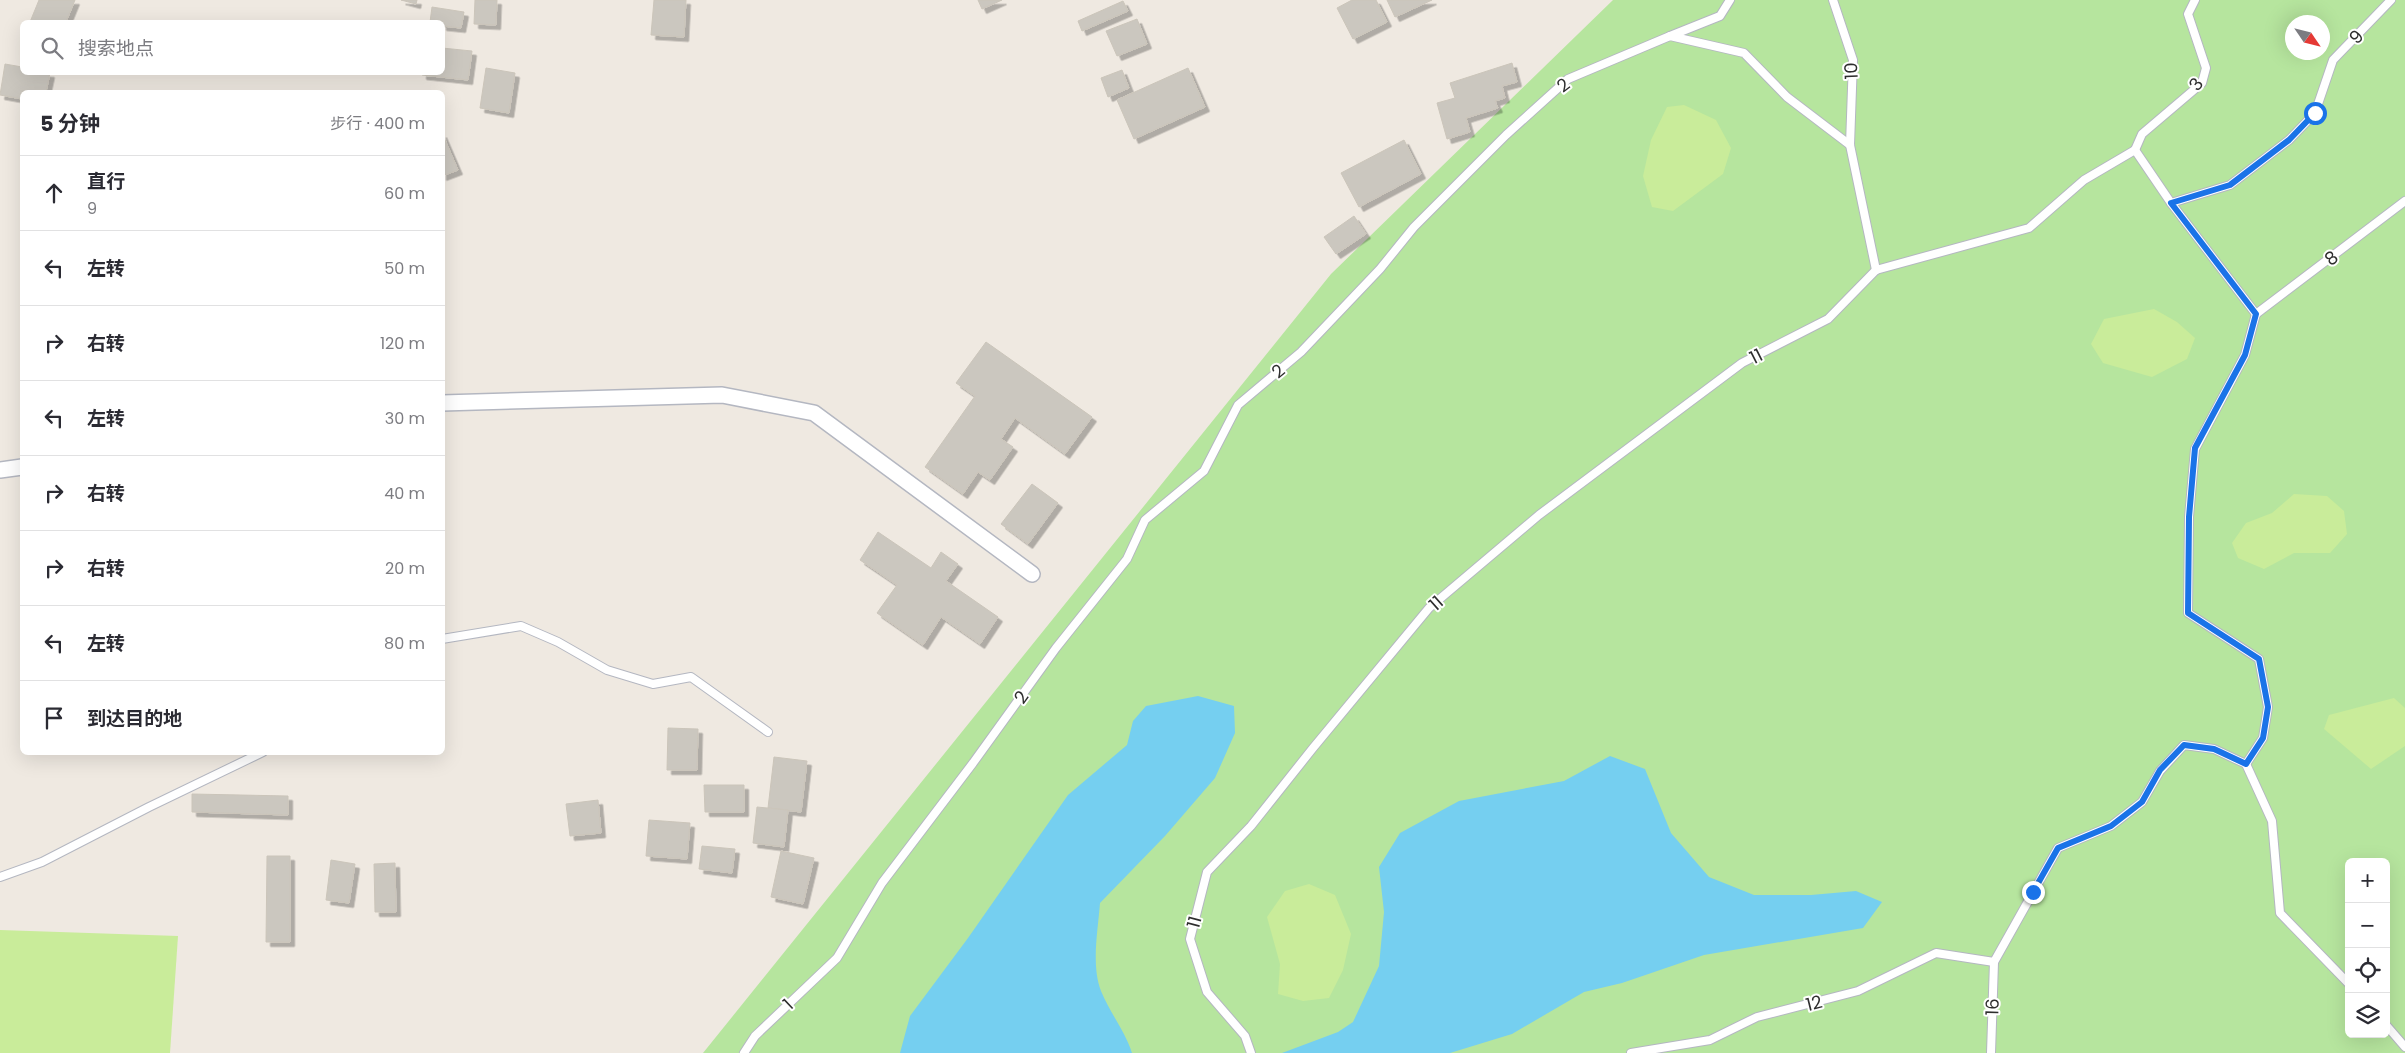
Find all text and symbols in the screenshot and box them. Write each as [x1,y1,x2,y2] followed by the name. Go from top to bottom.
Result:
[2285,15,2330,60] north arrow
[20,20,445,75] search box
[2343,24,2369,50] street label: 9
[38,34,66,62] icon: search
[78,35,154,62] text: 搜索地点
[1838,62,1864,80] street label: 10
[1551,72,1575,98] street label: 2
[2183,72,2209,96] street label: 3
[2304,102,2327,125] route start
[40,109,100,138] text: 5 分钟
[330,112,425,135] text: 步行 · 400 m
[87,168,125,195] text: 直行
[40,179,68,207] icon: ahead
[384,182,425,205] text: 60 m
[87,197,97,220] text: 9
[2319,245,2343,271] street label: 8
[40,254,68,282] icon: left
[87,255,125,282] text: 左转
[384,257,425,280] text: 50 m
[40,329,68,357] icon: right
[87,330,125,357] text: 右转
[380,332,425,355] text: 120 m
[1745,342,1767,370] street label: 11
[1266,358,1290,384] street label: 2
[40,404,68,432] icon: left
[87,405,125,432] text: 左转
[385,407,425,430] text: 30 m
[40,479,68,507] icon: right
[87,480,125,507] text: 右转
[384,482,425,505] text: 40 m
[40,554,68,582] icon: right
[87,555,125,582] text: 右转
[385,557,425,580] text: 20 m
[1423,590,1449,616] street label: 11
[40,629,68,657] icon: left
[87,630,125,657] text: 左转
[384,632,425,655] text: 80 m
[1008,685,1034,709] street label: 2
[40,704,68,732] icon: arrive
[87,705,182,732] text: 到达目的地
[2345,858,2390,1038] map controls
[2345,858,2390,903] button: +
[2022,881,2045,904] route end
[2345,903,2390,948] button: −
[1180,913,1208,931] street label: 11
[2345,948,2390,993] button: locate
[1803,989,1825,1017] street label: 12
[777,993,799,1015] street label: 1
[2345,993,2390,1038] button: layers
[1979,998,2005,1016] street label: 16

